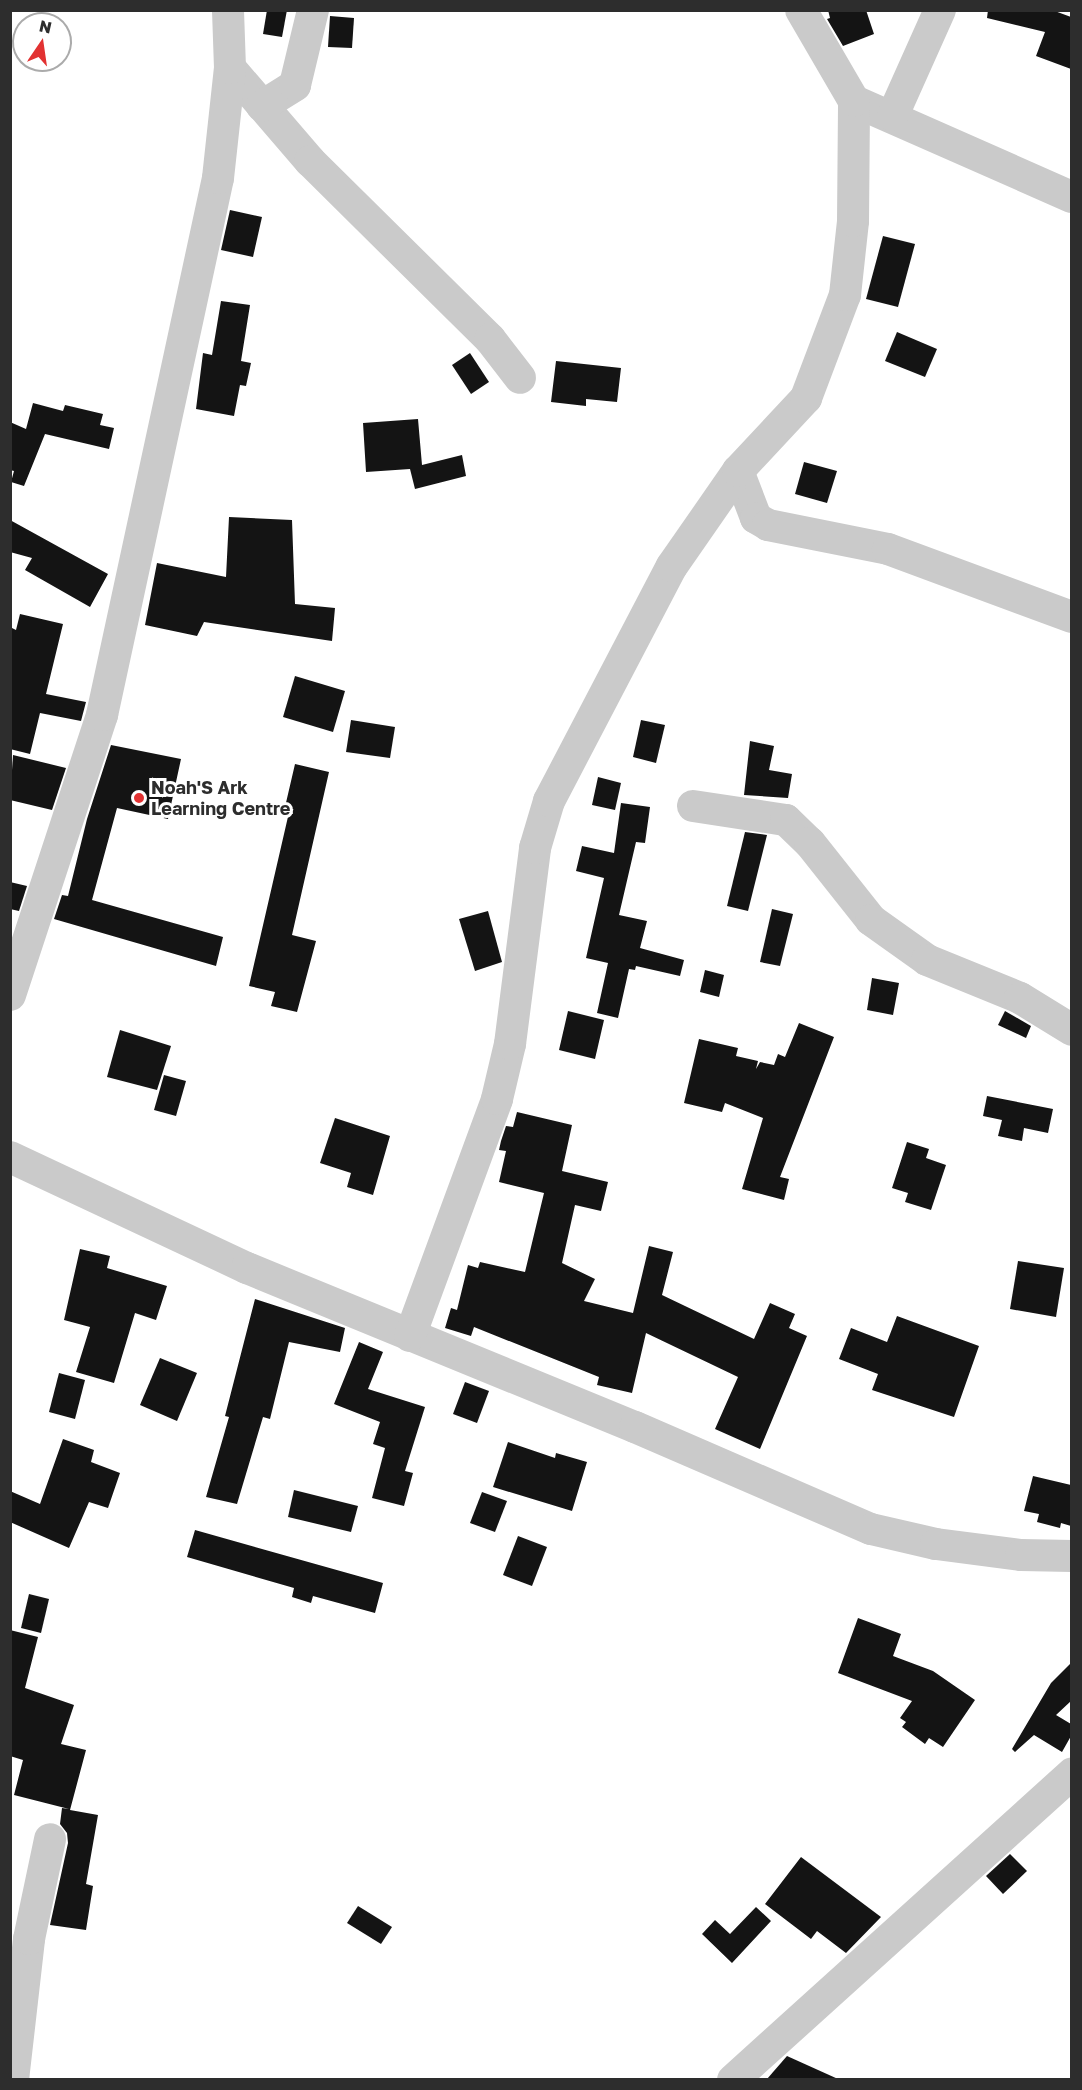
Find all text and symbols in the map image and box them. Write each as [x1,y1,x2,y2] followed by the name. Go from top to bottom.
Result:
[12,12,72,72] north arrow
[37,15,54,38] text: N
[151,777,290,820] place label: Noah'S Ark Learning Centre
[132,791,146,805] marker: Noah'S Ark Learning Centre

